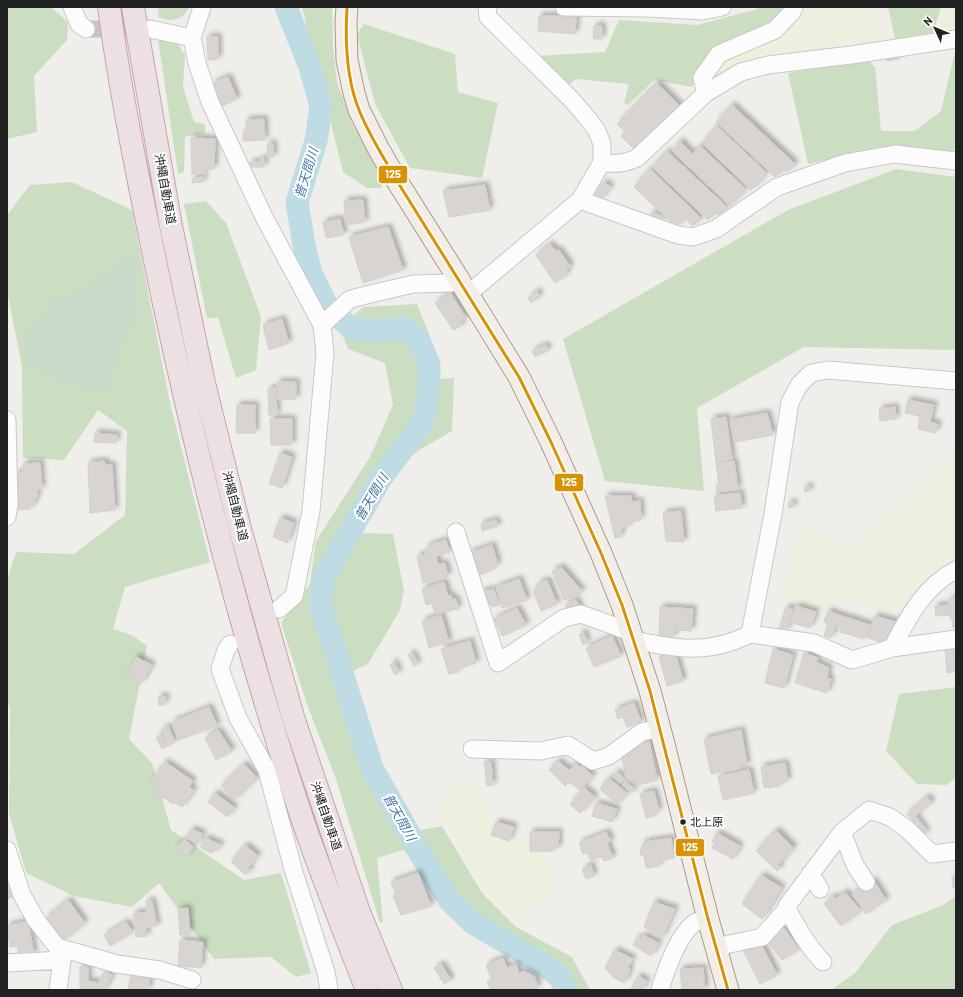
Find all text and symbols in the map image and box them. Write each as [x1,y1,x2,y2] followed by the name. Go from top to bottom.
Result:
[915,8,955,48] north arrow
[920,14,935,28] text: N
[291,144,322,200] water label: 普天間川
[153,152,179,226] street label: 沖縄自動車道
[378,165,408,184] line badge: 125
[385,167,401,180] text: 125
[220,469,251,542] street label: 沖縄自動車道
[351,469,392,523] water label: 普天間川
[554,473,584,492] line badge: 125
[561,475,577,488] text: 125
[309,779,345,852] street label: 沖縄自動車道
[380,790,421,845] water label: 普天間川
[690,815,723,828] place label: 北上原
[678,817,688,827] marker: 北上原
[675,838,705,857] line badge: 125
[682,840,698,853] text: 125

